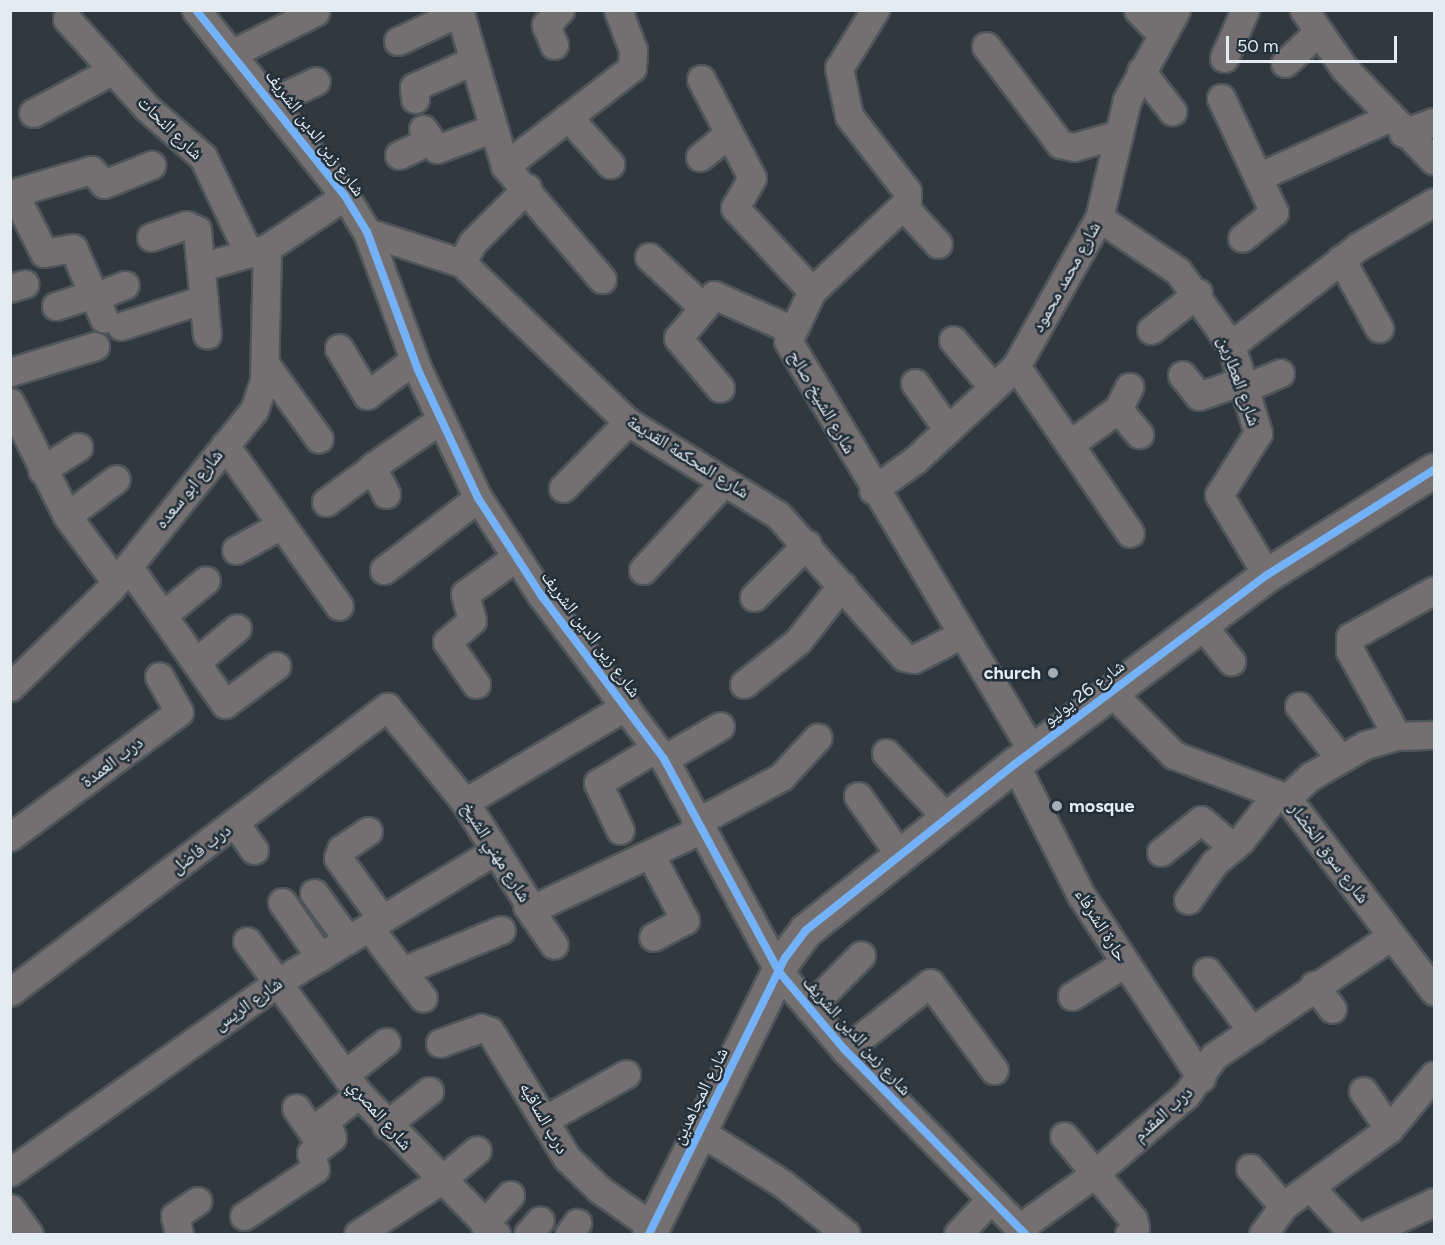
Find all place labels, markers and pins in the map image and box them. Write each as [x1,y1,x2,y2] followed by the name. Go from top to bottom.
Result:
[984,662,1041,684] place label: church
[1046,666,1060,680] marker: church
[1069,795,1134,817] place label: mosque
[1050,799,1064,813] marker: mosque

